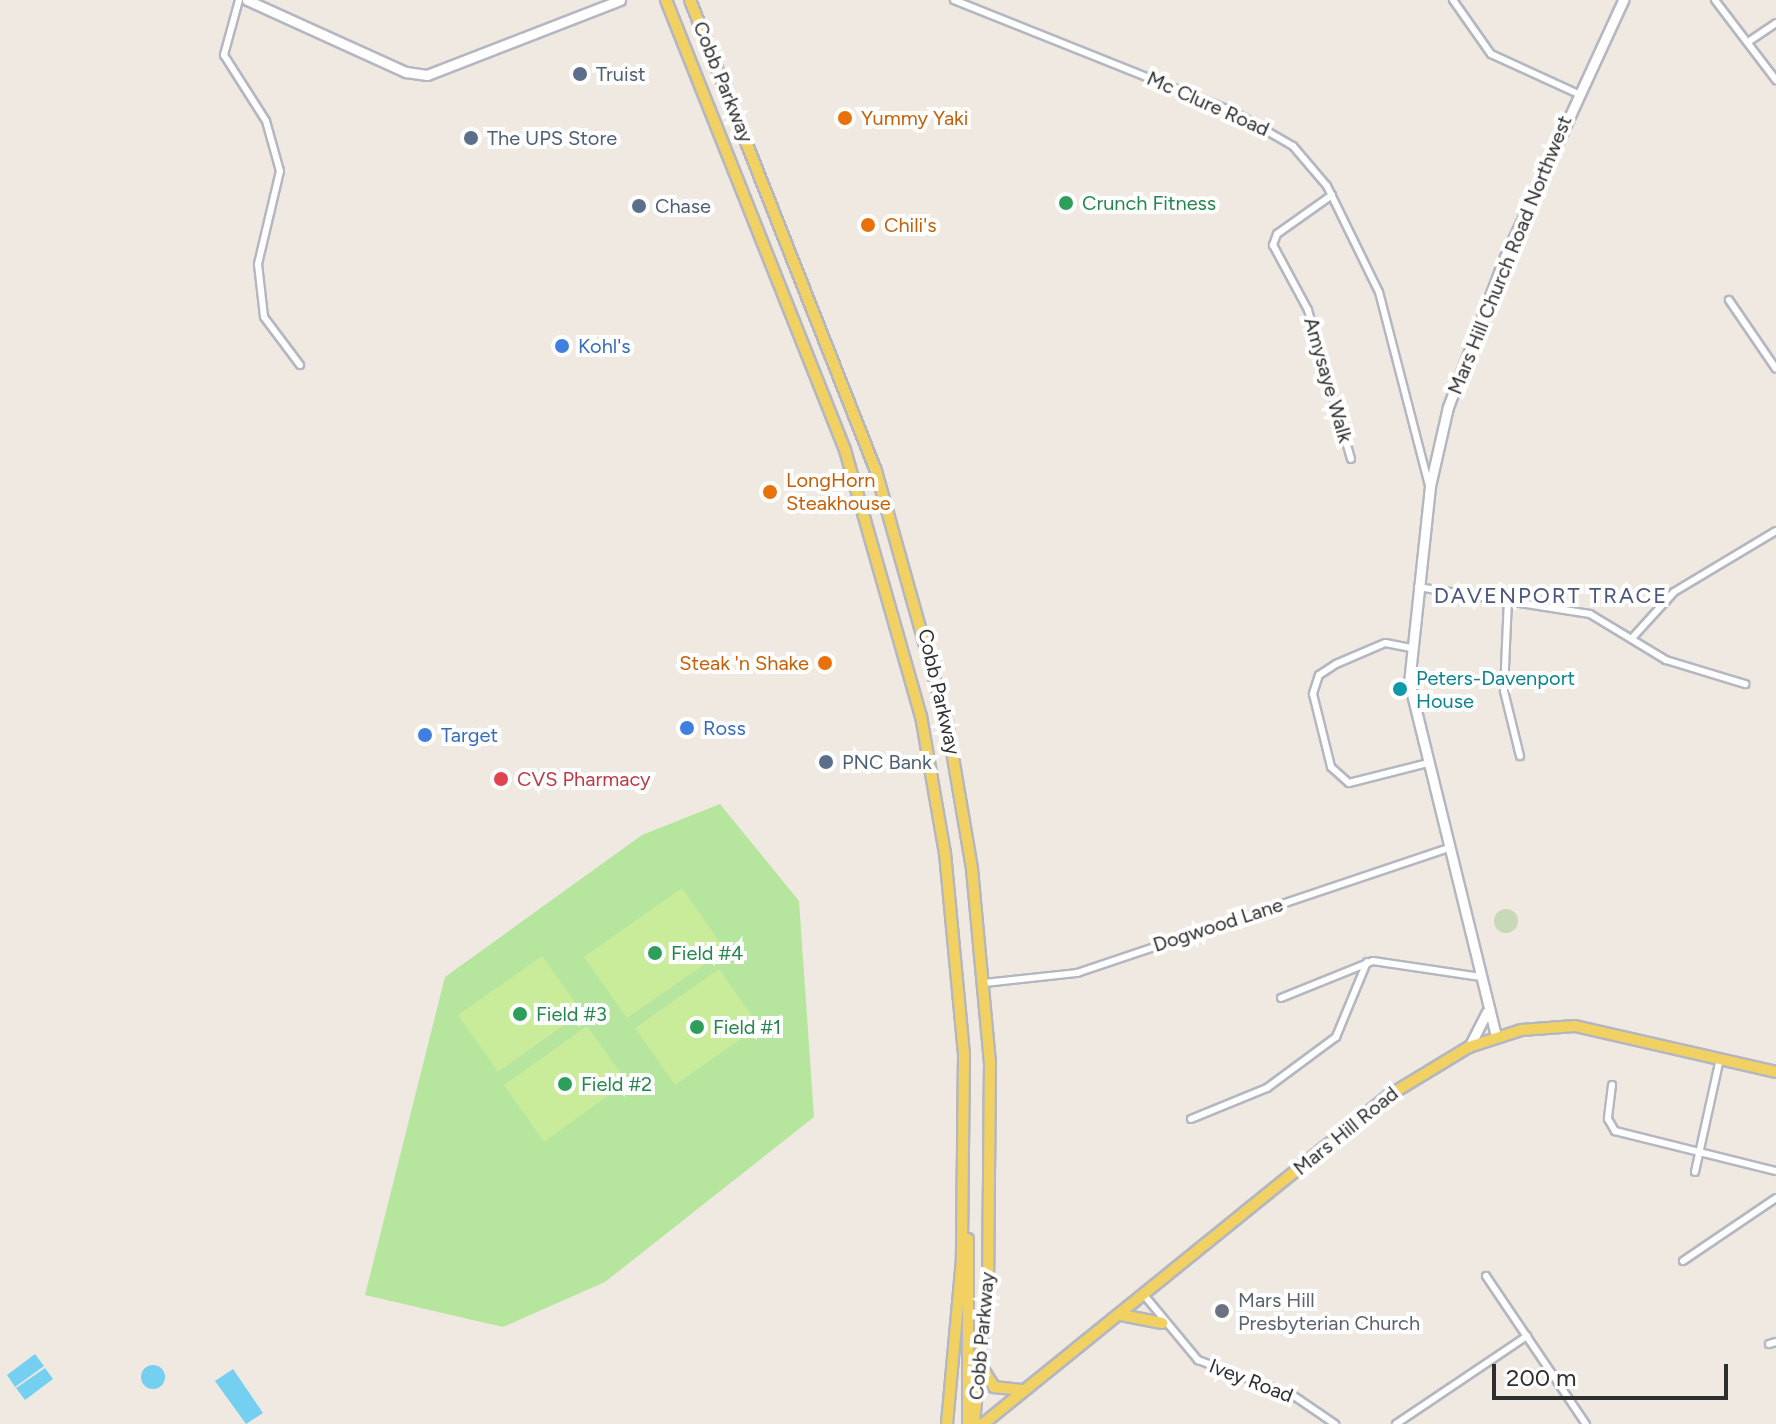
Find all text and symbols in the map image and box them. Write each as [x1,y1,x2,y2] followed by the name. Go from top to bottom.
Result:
[688,18,758,146] street label: Cobb Parkway
[596,62,646,86] place label: Truist
[571,65,589,83] marker: Truist
[1143,66,1273,142] street label: Mc Clure Road
[861,106,968,130] place label: Yummy Yaki
[836,109,854,127] marker: Yummy Yaki
[1443,112,1577,398] street label: Mars Hill Church Road Northwest
[487,126,617,150] place label: The UPS Store
[462,129,480,147] marker: The UPS Store
[1082,191,1216,215] place label: Crunch Fitness
[655,194,711,218] place label: Chase
[1057,194,1075,212] marker: Crunch Fitness
[630,197,648,215] marker: Chase
[884,213,937,237] place label: Chili's
[859,216,877,234] marker: Chili's
[1299,315,1357,445] street label: Amysaye Walk
[578,334,631,358] place label: Kohl's
[553,337,571,355] marker: Kohl's
[786,468,891,515] place label: LongHorn Steakhouse
[761,483,779,501] marker: LongHorn Steakhouse
[1434,583,1668,609] district label: DAVENPORT TRACE
[913,627,965,757] street label: Cobb Parkway
[679,651,809,675] place label: Steak 'n Shake
[816,654,834,672] marker: Steak 'n Shake
[1416,666,1575,713] place label: Peters-Davenport House
[1391,680,1409,698] marker: Peters-Davenport House
[703,716,746,740] place label: Ross
[678,719,696,737] marker: Ross
[441,723,498,747] place label: Target
[416,726,434,744] marker: Target
[842,750,932,774] place label: PNC Bank
[817,753,835,771] marker: PNC Bank
[517,767,650,791] place label: CVS Pharmacy
[492,770,510,788] marker: CVS Pharmacy
[1150,893,1286,957] street label: Dogwood Lane
[671,941,743,965] place label: Field #4
[646,944,664,962] marker: Field #4
[536,1002,607,1026] place label: Field #3
[511,1005,529,1023] marker: Field #3
[713,1015,781,1039] place label: Field #1
[688,1018,706,1036] marker: Field #1
[581,1072,652,1096] place label: Field #2
[556,1075,574,1093] marker: Field #2
[1289,1082,1403,1180] street label: Mars Hill Road
[964,1271,1000,1401] street label: Cobb Parkway
[1238,1288,1420,1335] place label: Mars Hill Presbyterian Church
[1213,1302,1231,1320] marker: Mars Hill Presbyterian Church
[1496,1348,1732,1398] scale bar
[1206,1354,1296,1408] street label: Ivey Road
[1506,1363,1577,1392] text: 200 m

